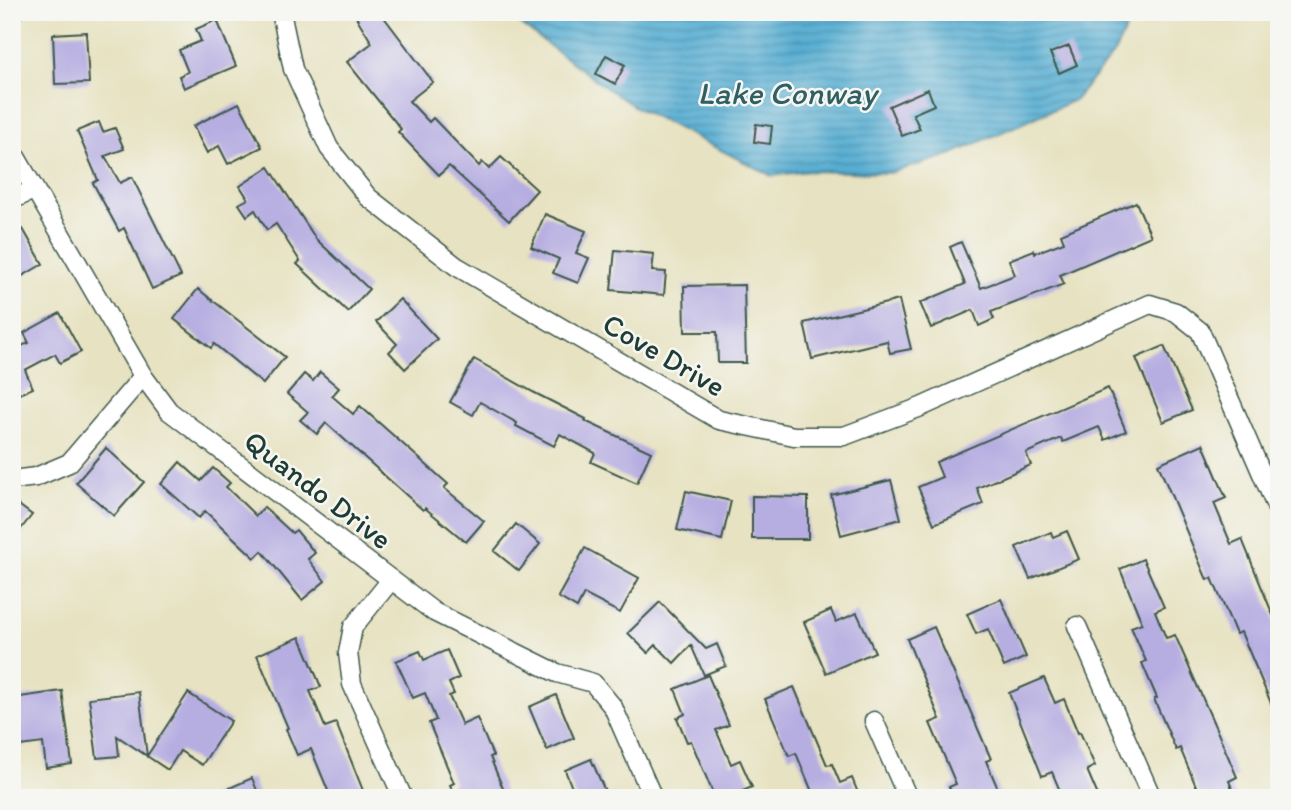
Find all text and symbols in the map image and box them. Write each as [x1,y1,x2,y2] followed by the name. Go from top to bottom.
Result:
[698,74,879,112] water label: Lake Conway
[596,305,732,405] street label: Cove Drive
[237,422,400,557] street label: Quando Drive

